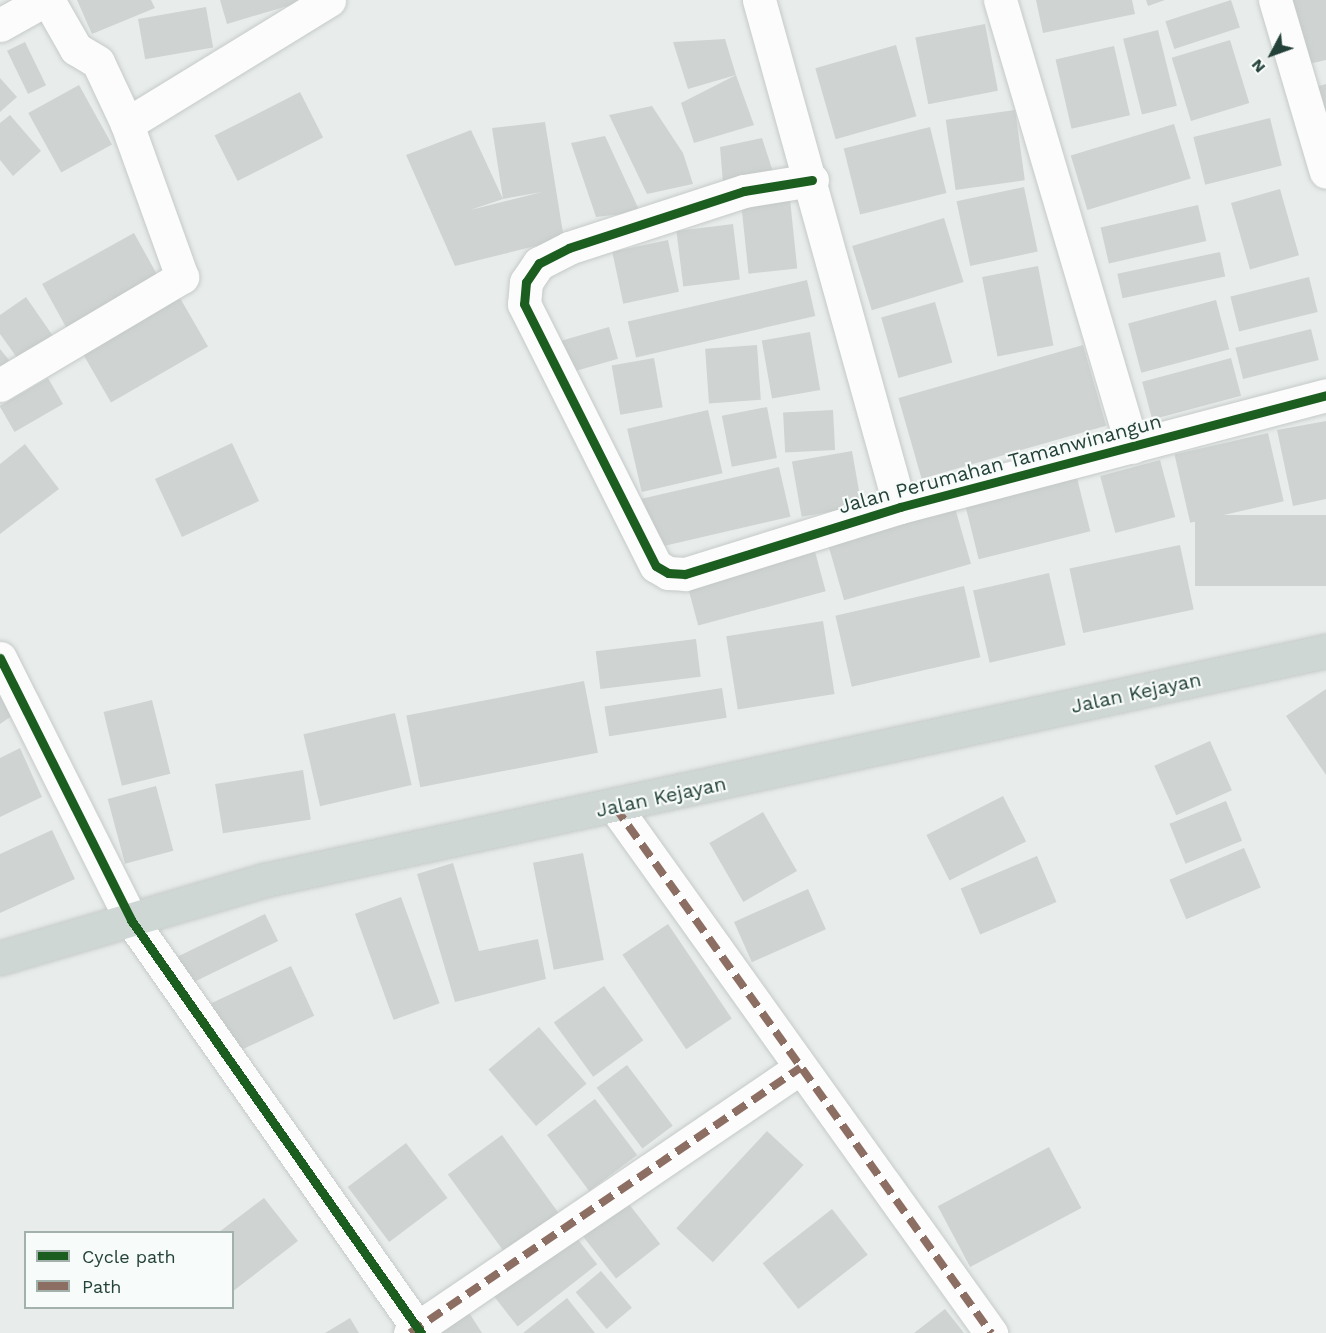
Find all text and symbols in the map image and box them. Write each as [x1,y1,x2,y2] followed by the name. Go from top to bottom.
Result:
[1242,24,1302,84] north arrow
[1247,55,1269,77] text: N
[836,409,1164,519] street label: Jalan Perumahan Tamanwinangun
[1069,667,1203,719] street label: Jalan Kejayan
[594,771,728,823] street label: Jalan Kejayan
[24,1231,234,1309] legend
[82,1246,176,1267] text: Cycle path
[82,1276,122,1297] text: Path

